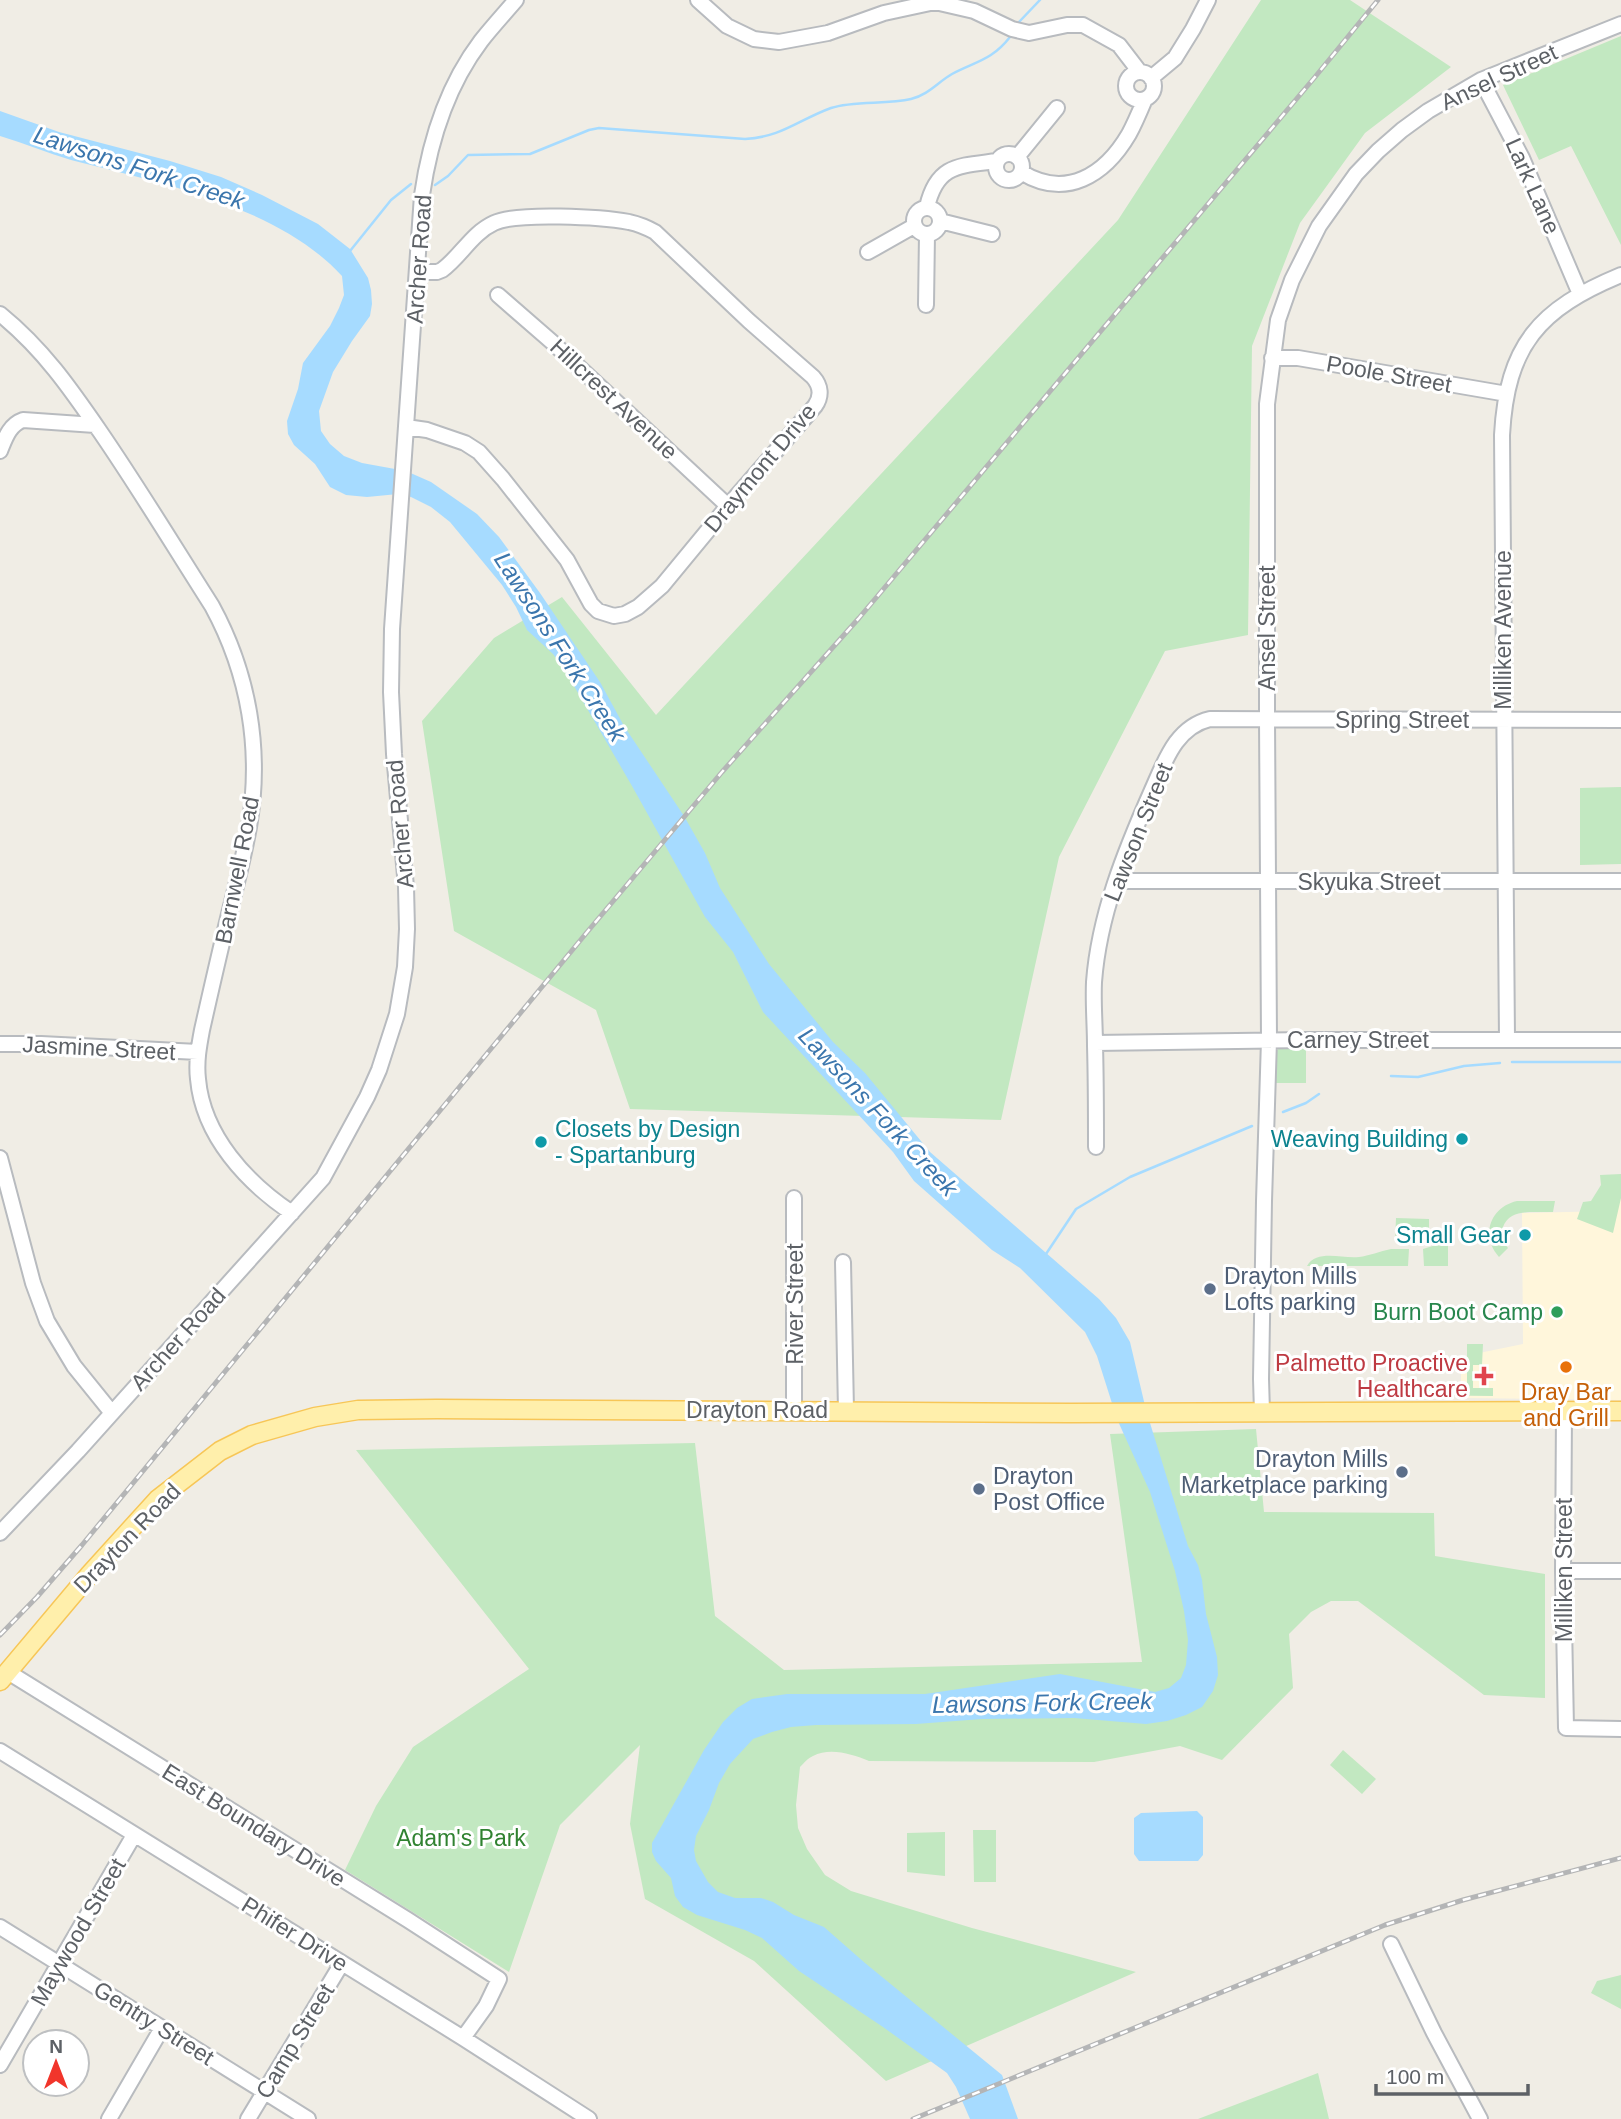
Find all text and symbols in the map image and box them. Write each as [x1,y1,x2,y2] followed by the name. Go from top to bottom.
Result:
[1437,38,1562,115] street label: Ansel Street
[30,121,250,215] water label: Lawsons Fork Creek
[1500,134,1566,238] street label: Lark Lane
[402,194,436,324] street label: Archer Road
[545,333,683,465] street label: Hillcrest Avenue
[1324,350,1454,398] street label: Poole Street
[699,398,821,538] street label: Draymont Drive
[489,547,633,748] water label: Lawsons Fork Creek
[1490,550,1516,710] street label: Milliken Avenue
[1254,565,1280,691] street label: Ansel Street
[1335,707,1470,733] street label: Spring Street
[1098,758,1178,905] street label: Lawson Street
[381,759,419,889] street label: Archer Road
[210,794,264,946] street label: Barnwell Road
[1297,869,1441,895] street label: Skyuka Street
[793,1022,965,1203] water label: Lawsons Fork Creek
[1287,1027,1430,1053] street label: Carney Street
[22,1031,177,1065] street label: Jasmine Street
[555,1116,740,1168] place label: Closets by Design - Spartanburg
[1271,1126,1448,1152] place label: Weaving Building
[1454,1131,1470,1147] marker: Weaving Building
[533,1134,549,1150] marker: Closets by Design - Spartanburg
[1396,1222,1511,1248] place label: Small Gear
[1517,1227,1533,1243] marker: Small Gear
[782,1243,808,1365] street label: River Street
[1224,1263,1357,1315] place label: Drayton Mills Lofts parking
[1202,1281,1218,1297] marker: Drayton Mills Lofts parking
[125,1282,231,1396] street label: Archer Road
[1373,1299,1543,1325] place label: Burn Boot Camp
[1549,1304,1565,1320] marker: Burn Boot Camp
[1275,1350,1468,1402] place label: Palmetto Proactive Healthcare
[1558,1359,1574,1375] marker: Dray Bar and Grill
[1474,1366,1494,1386] marker: Palmetto Proactive Healthcare
[1521,1379,1612,1431] place label: Dray Bar and Grill
[686,1397,828,1423] street label: Drayton Road
[1181,1446,1388,1498] place label: Drayton Mills Marketplace parking
[993,1463,1105,1515] place label: Drayton Post Office
[1394,1464,1410,1480] marker: Drayton Mills Marketplace parking
[68,1478,186,1598] street label: Drayton Road
[971,1481,987,1497] marker: Drayton Post Office
[1551,1497,1577,1642] street label: Milliken Street
[932,1687,1154,1718] water label: Lawsons Fork Creek
[158,1758,350,1892] street label: East Boundary Drive
[396,1825,526,1851] park label: Adam's Park
[25,1853,131,2010] street label: Maywood Street
[237,1891,353,1977] street label: Phifer Drive
[89,1976,219,2071] street label: Gentry Street
[251,1978,340,2103] street label: Camp Street
[21,2028,91,2098] north arrow
[49,2036,63,2057] text: N
[1376,2052,1528,2096] scale bar
[1386,2065,1444,2088] text: 100 m

